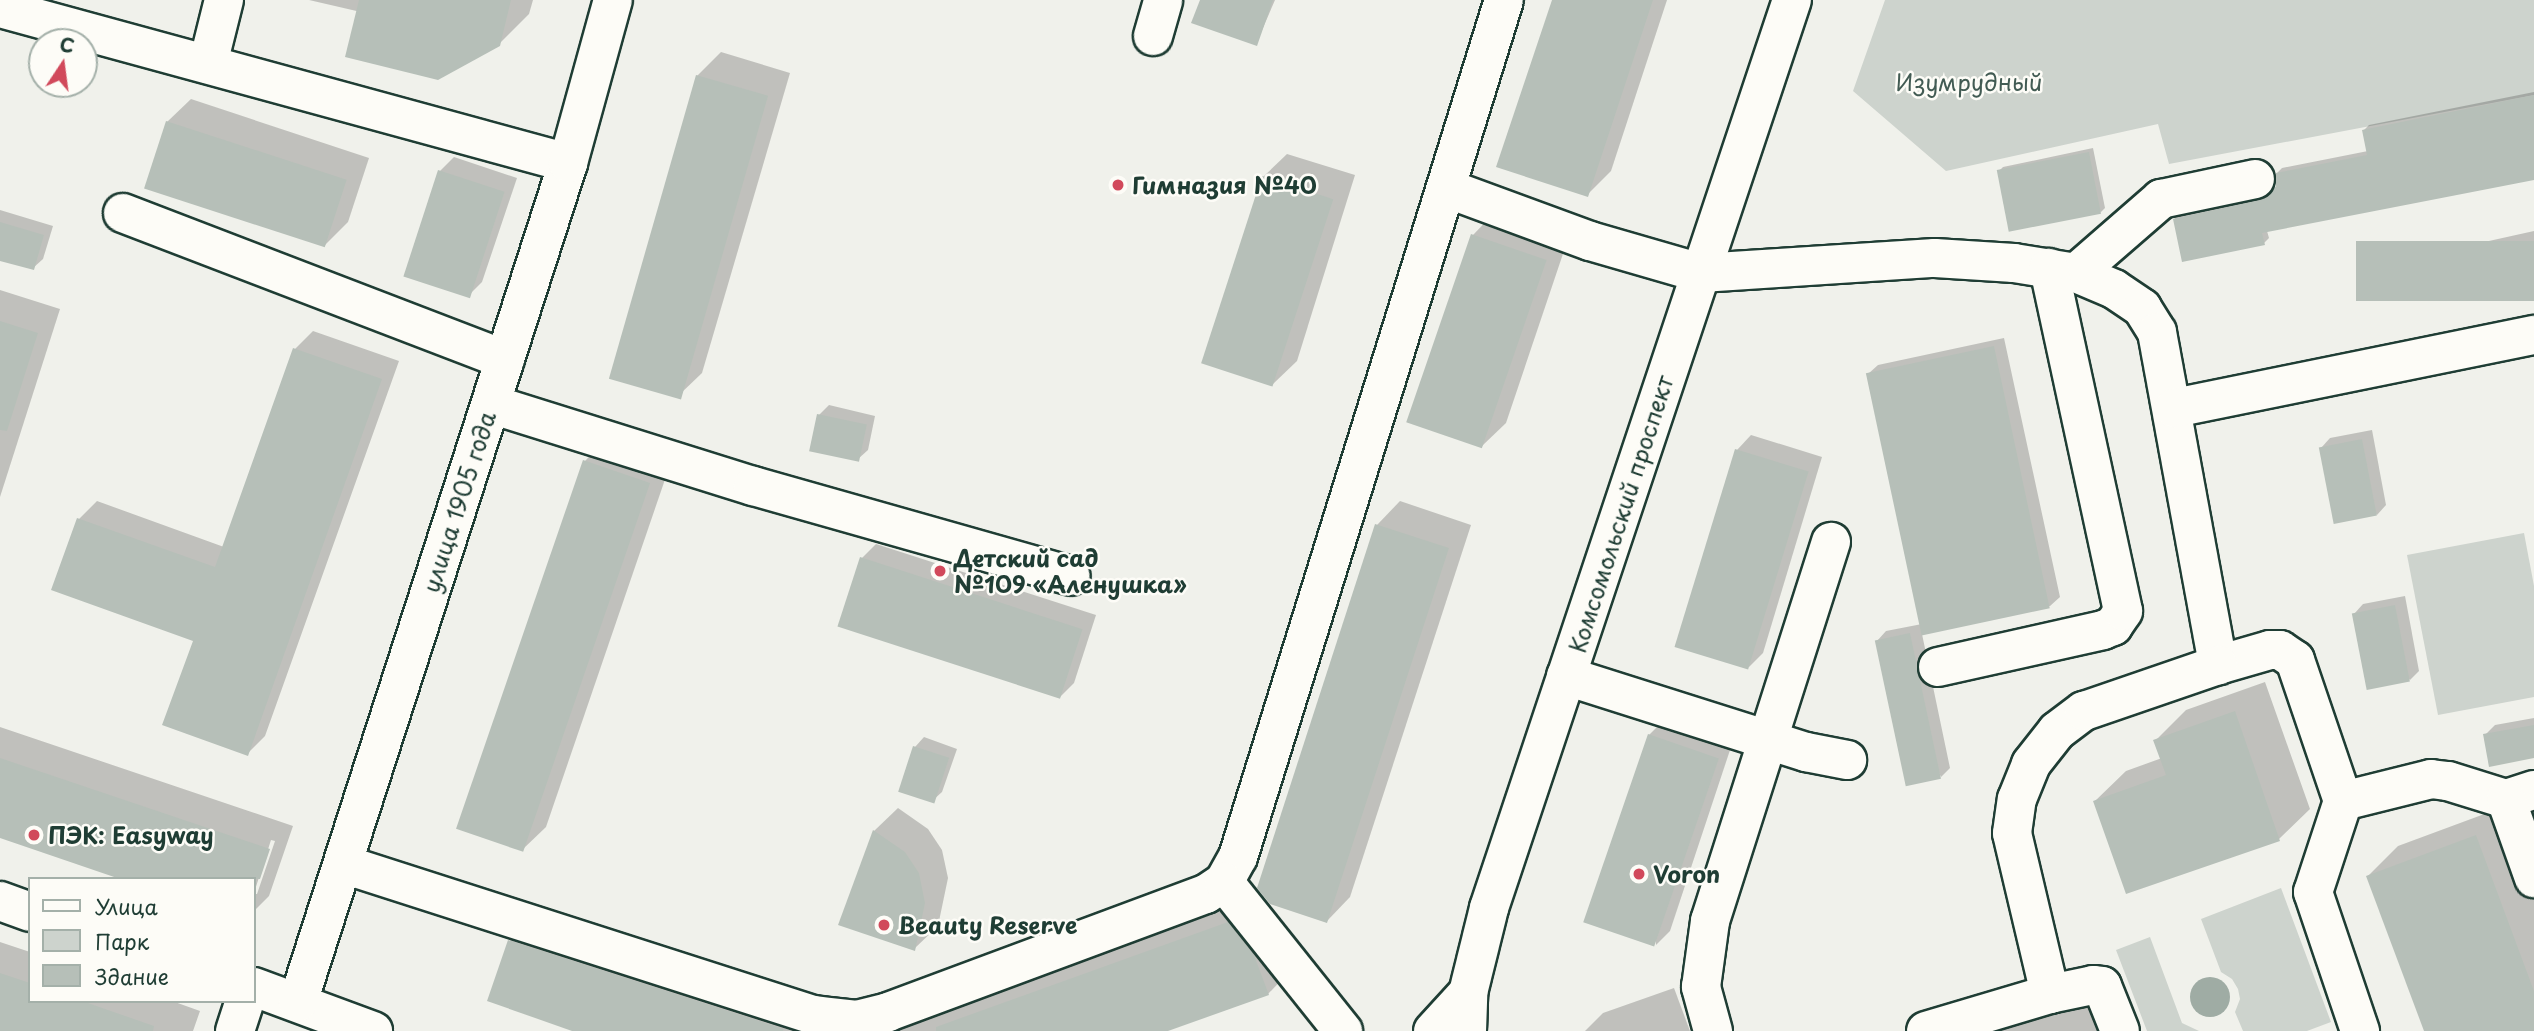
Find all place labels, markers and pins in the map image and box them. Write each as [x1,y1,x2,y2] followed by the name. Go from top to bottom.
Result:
[1132,171,1317,199] place label: Гимназия №40
[1110,177,1126,193] marker: Гимназия №40
[954,544,1187,598] place label: Детский сад №109 «Аленушка»
[932,563,948,579] marker: Детский сад №109 «Аленушка»
[48,821,214,849] place label: ПЭК: Easyway
[26,827,42,843] marker: ПЭК: Easyway
[1653,860,1720,888] place label: Voron
[1631,866,1647,882] marker: Voron
[898,911,1077,939] place label: Beauty Reserve
[876,917,892,933] marker: Beauty Reserve

